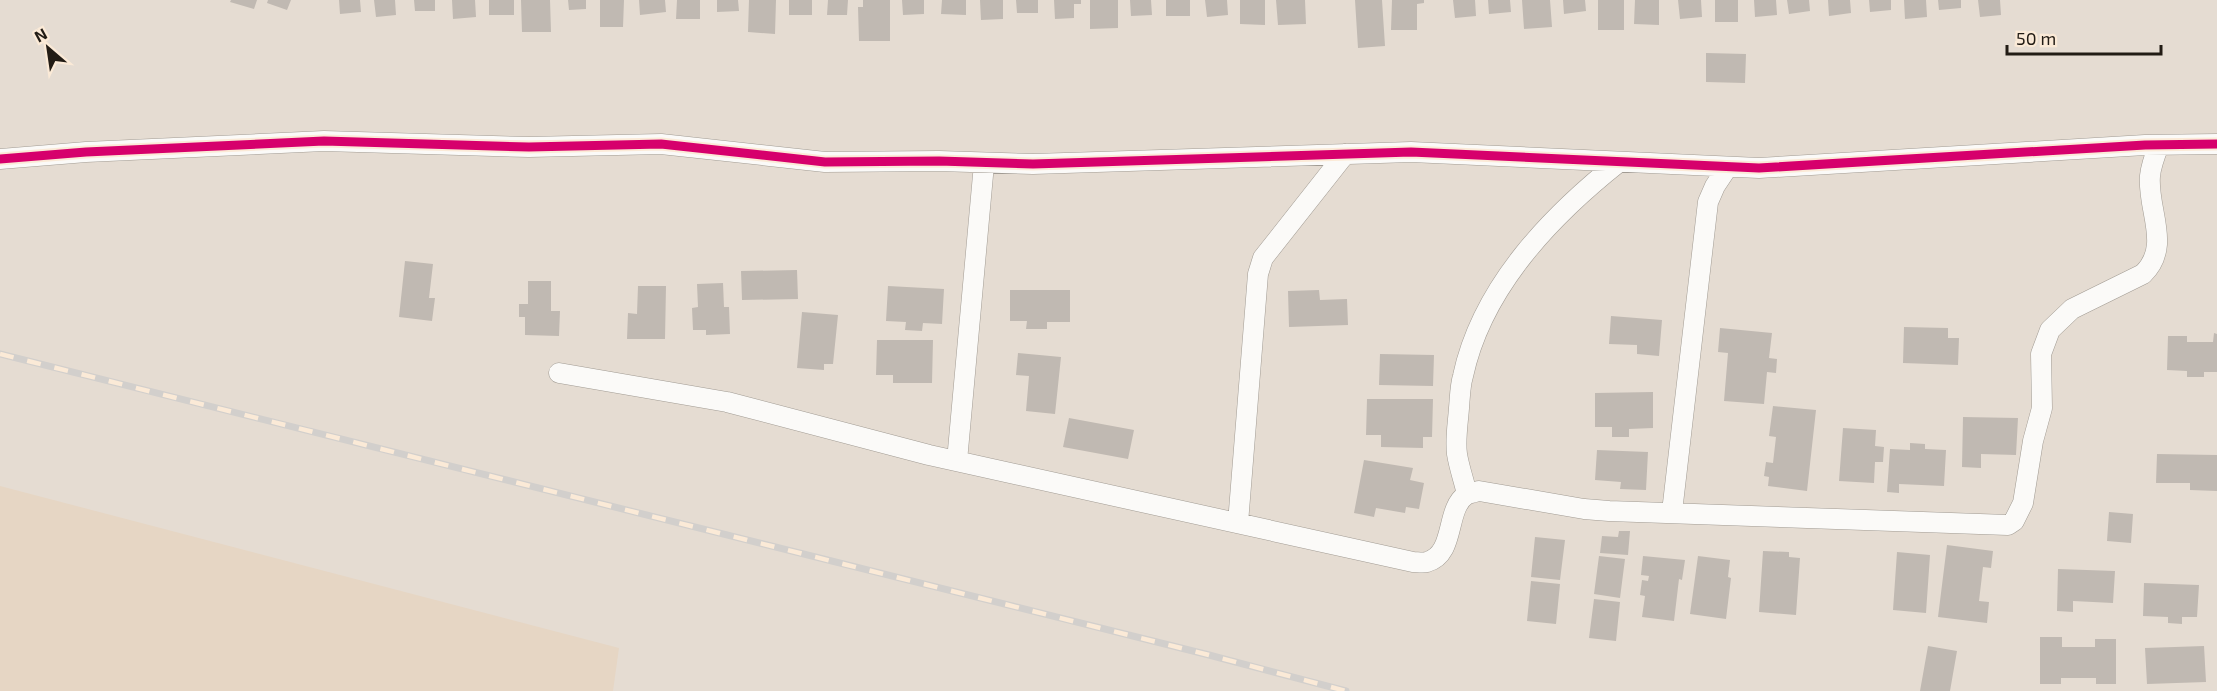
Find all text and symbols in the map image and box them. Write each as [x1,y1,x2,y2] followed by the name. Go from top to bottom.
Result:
[18,18,78,78] north arrow
[2007,18,2162,56] scale bar
[31,23,50,46] text: N
[2016,27,2056,49] text: 50 m

